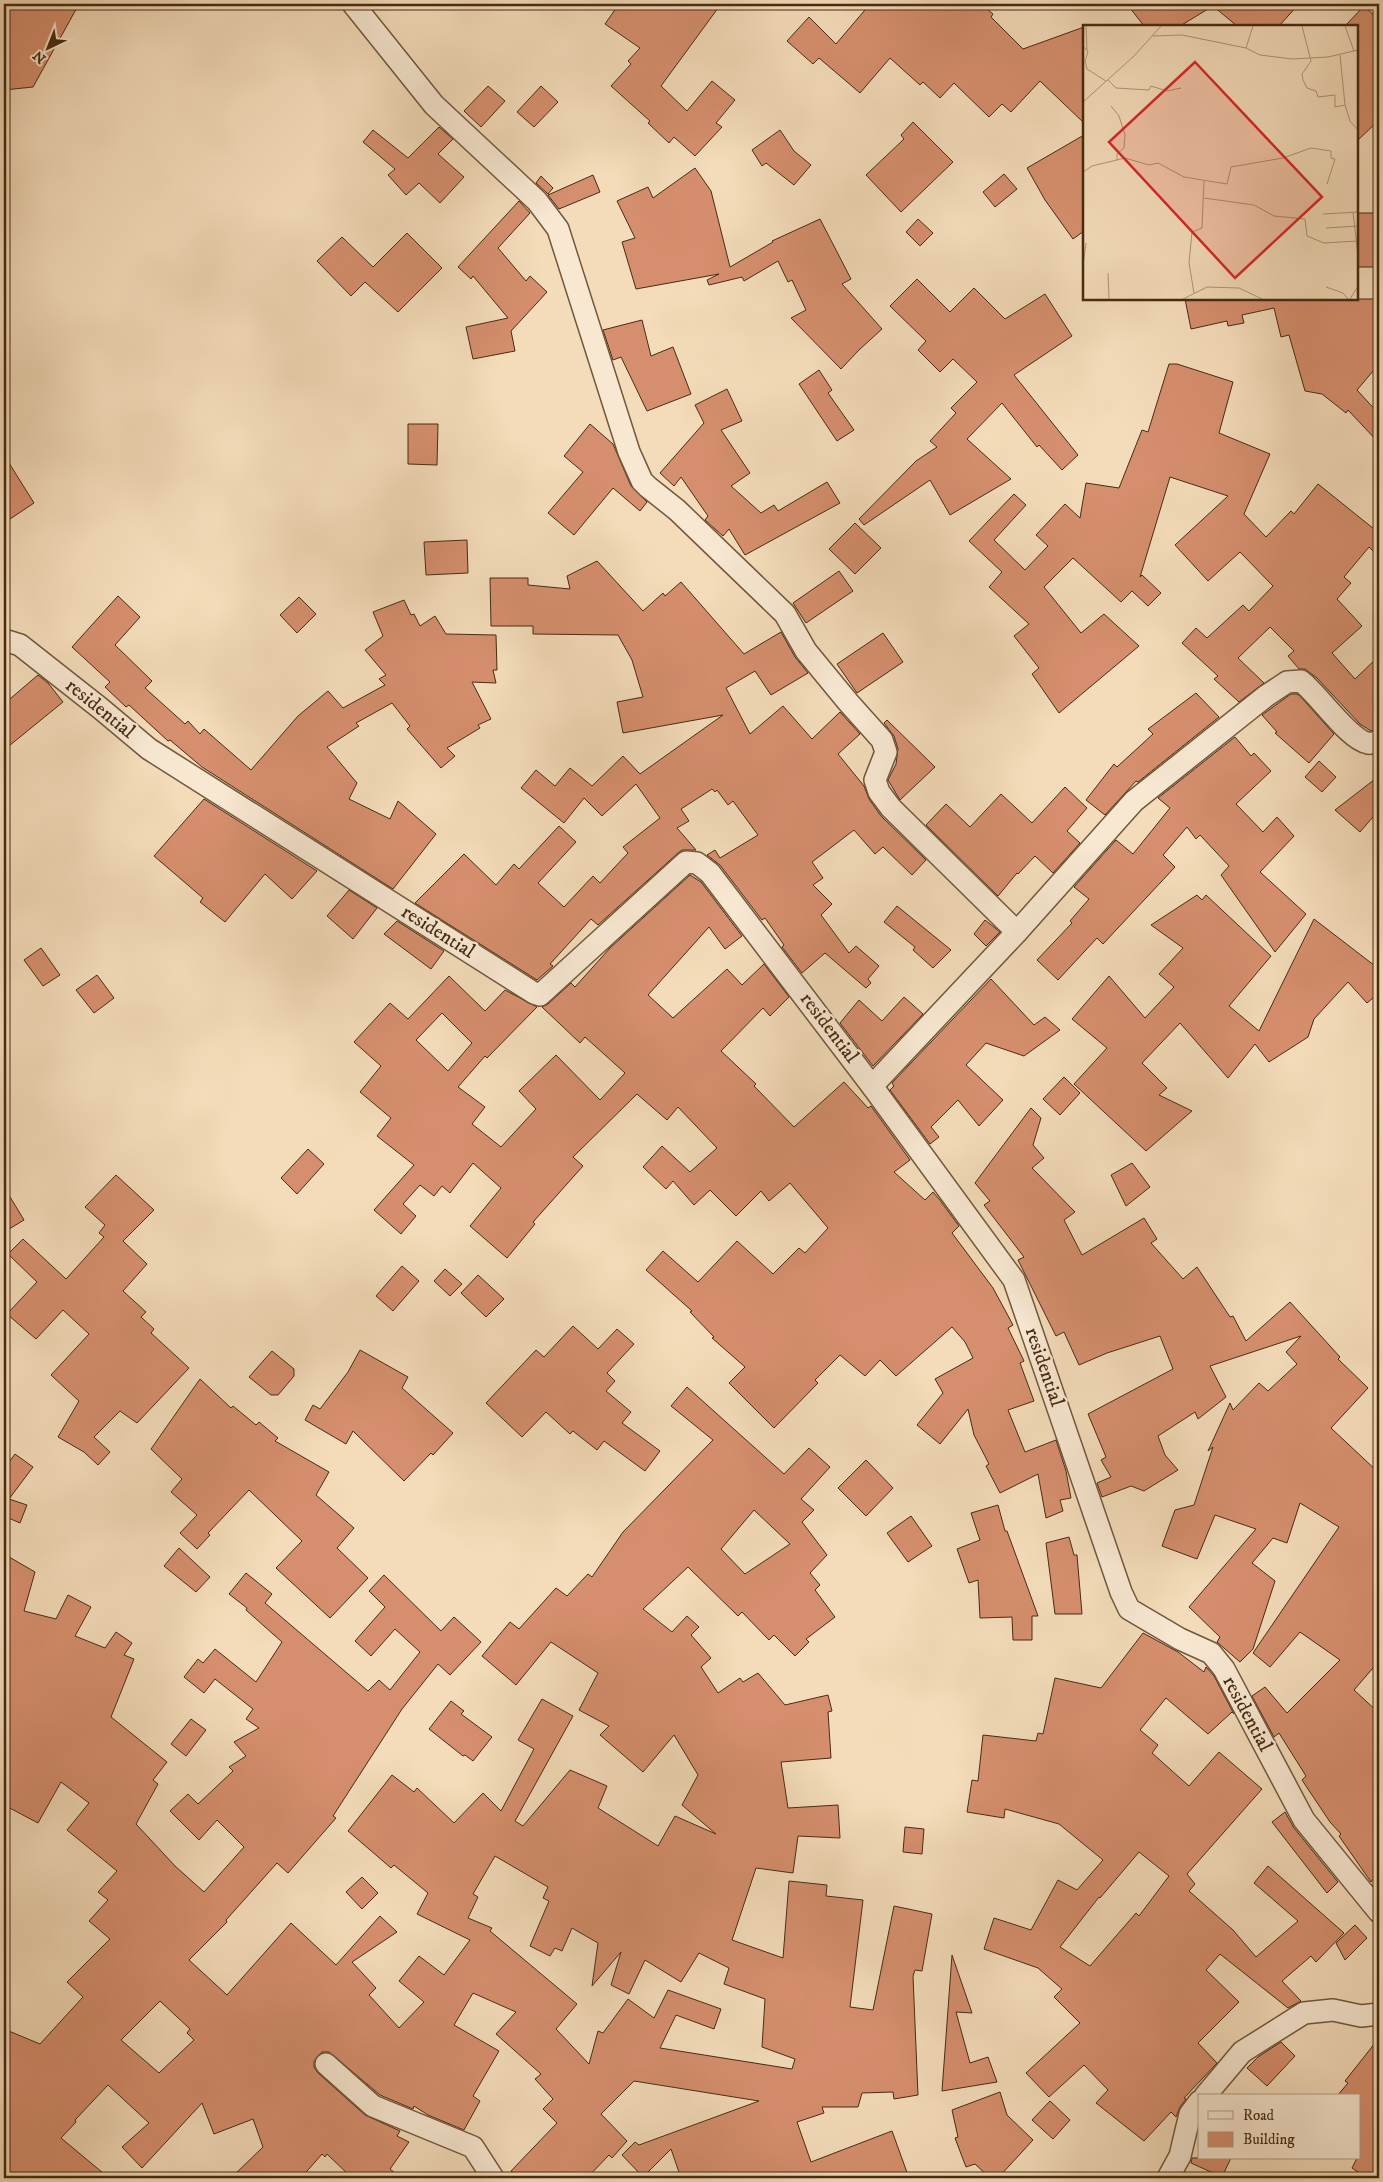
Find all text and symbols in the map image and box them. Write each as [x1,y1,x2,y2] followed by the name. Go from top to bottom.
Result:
[22,22,72,72] north arrow
[1083,25,1358,300] inset map
[29,46,50,67] text: N
[60,673,140,745] street label: residential
[397,900,479,964] street label: residential
[794,988,864,1068] street label: residential
[1019,1324,1069,1410] street label: residential
[1217,1672,1277,1756] street label: residential
[1198,2094,1360,2160] legend
[1243,2106,1275,2125] text: Road
[1243,2130,1295,2149] text: Building

